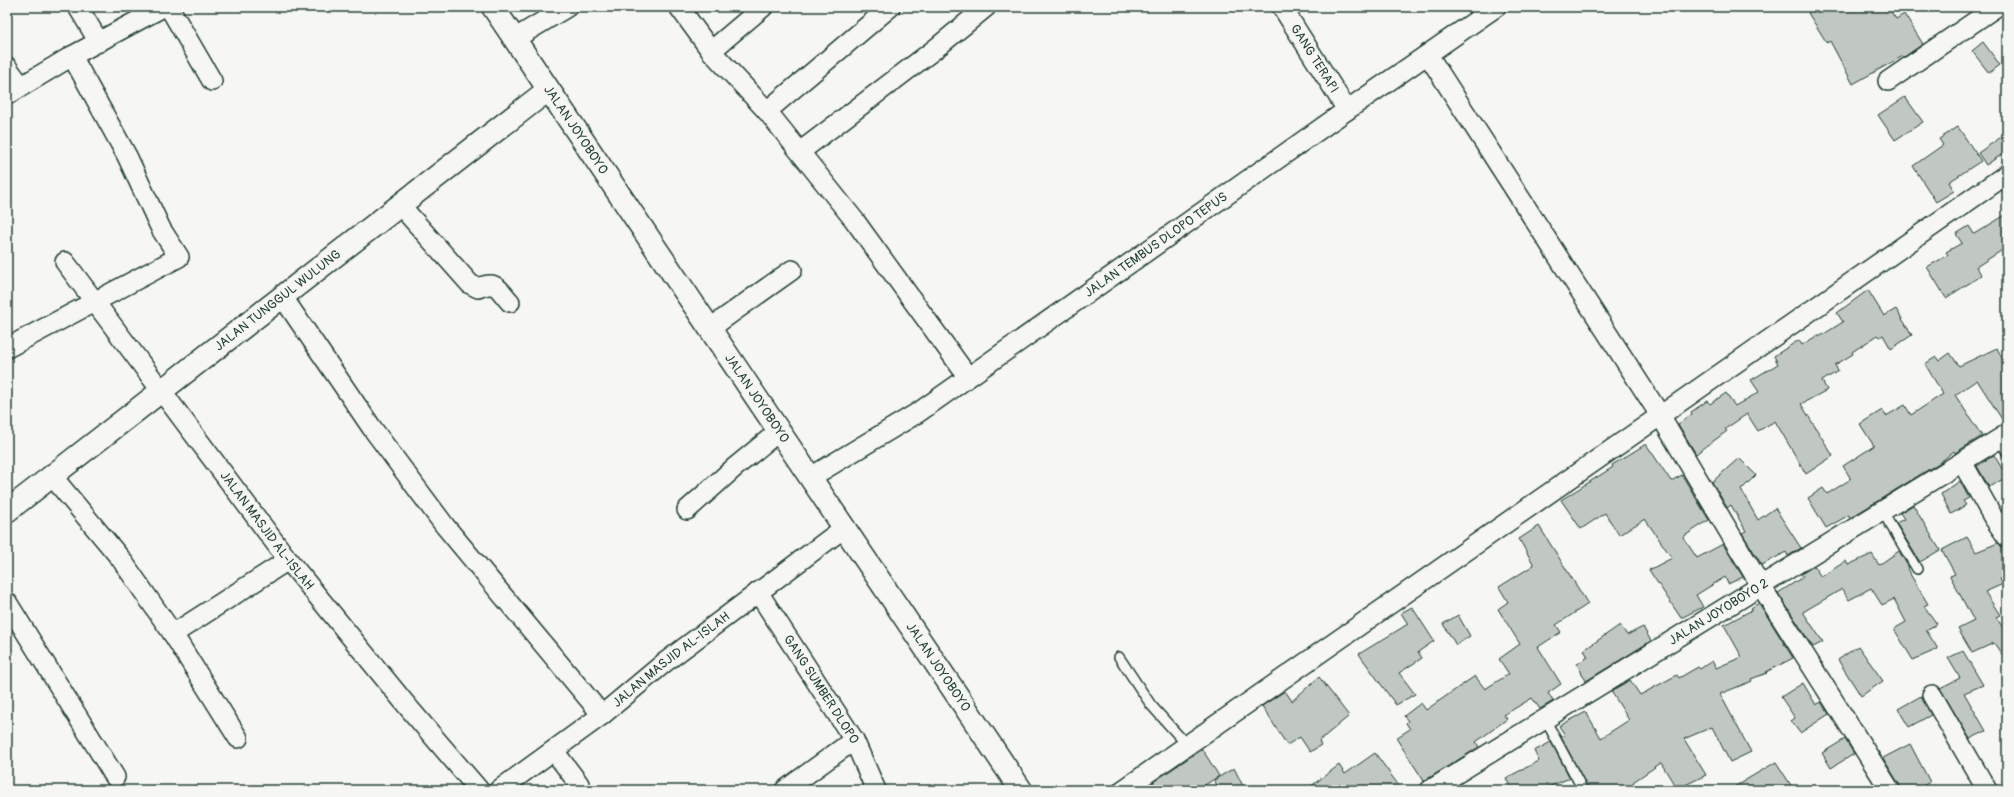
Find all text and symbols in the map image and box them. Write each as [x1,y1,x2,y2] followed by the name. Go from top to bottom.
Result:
[1287,21,1342,96] street label: GANG TERAPI
[540,82,611,177] street label: JALAN JOYOBOYO
[1081,189,1230,301] street label: JALAN TEMBUS DLOPO TEPUS
[211,246,344,355] street label: JALAN TUNGGUL WULUNG
[721,351,793,446] street label: JALAN JOYOBOYO
[216,468,317,593] street label: JALAN MASJID AL-ISLAH
[1666,575,1771,649] street label: JALAN JOYOBOYO 2
[609,609,733,711] street label: JALAN MASJID AL-ISLAH
[902,619,974,714] street label: JALAN JOYOBOYO
[780,632,862,747] street label: GANG SUMBER DLOPO

